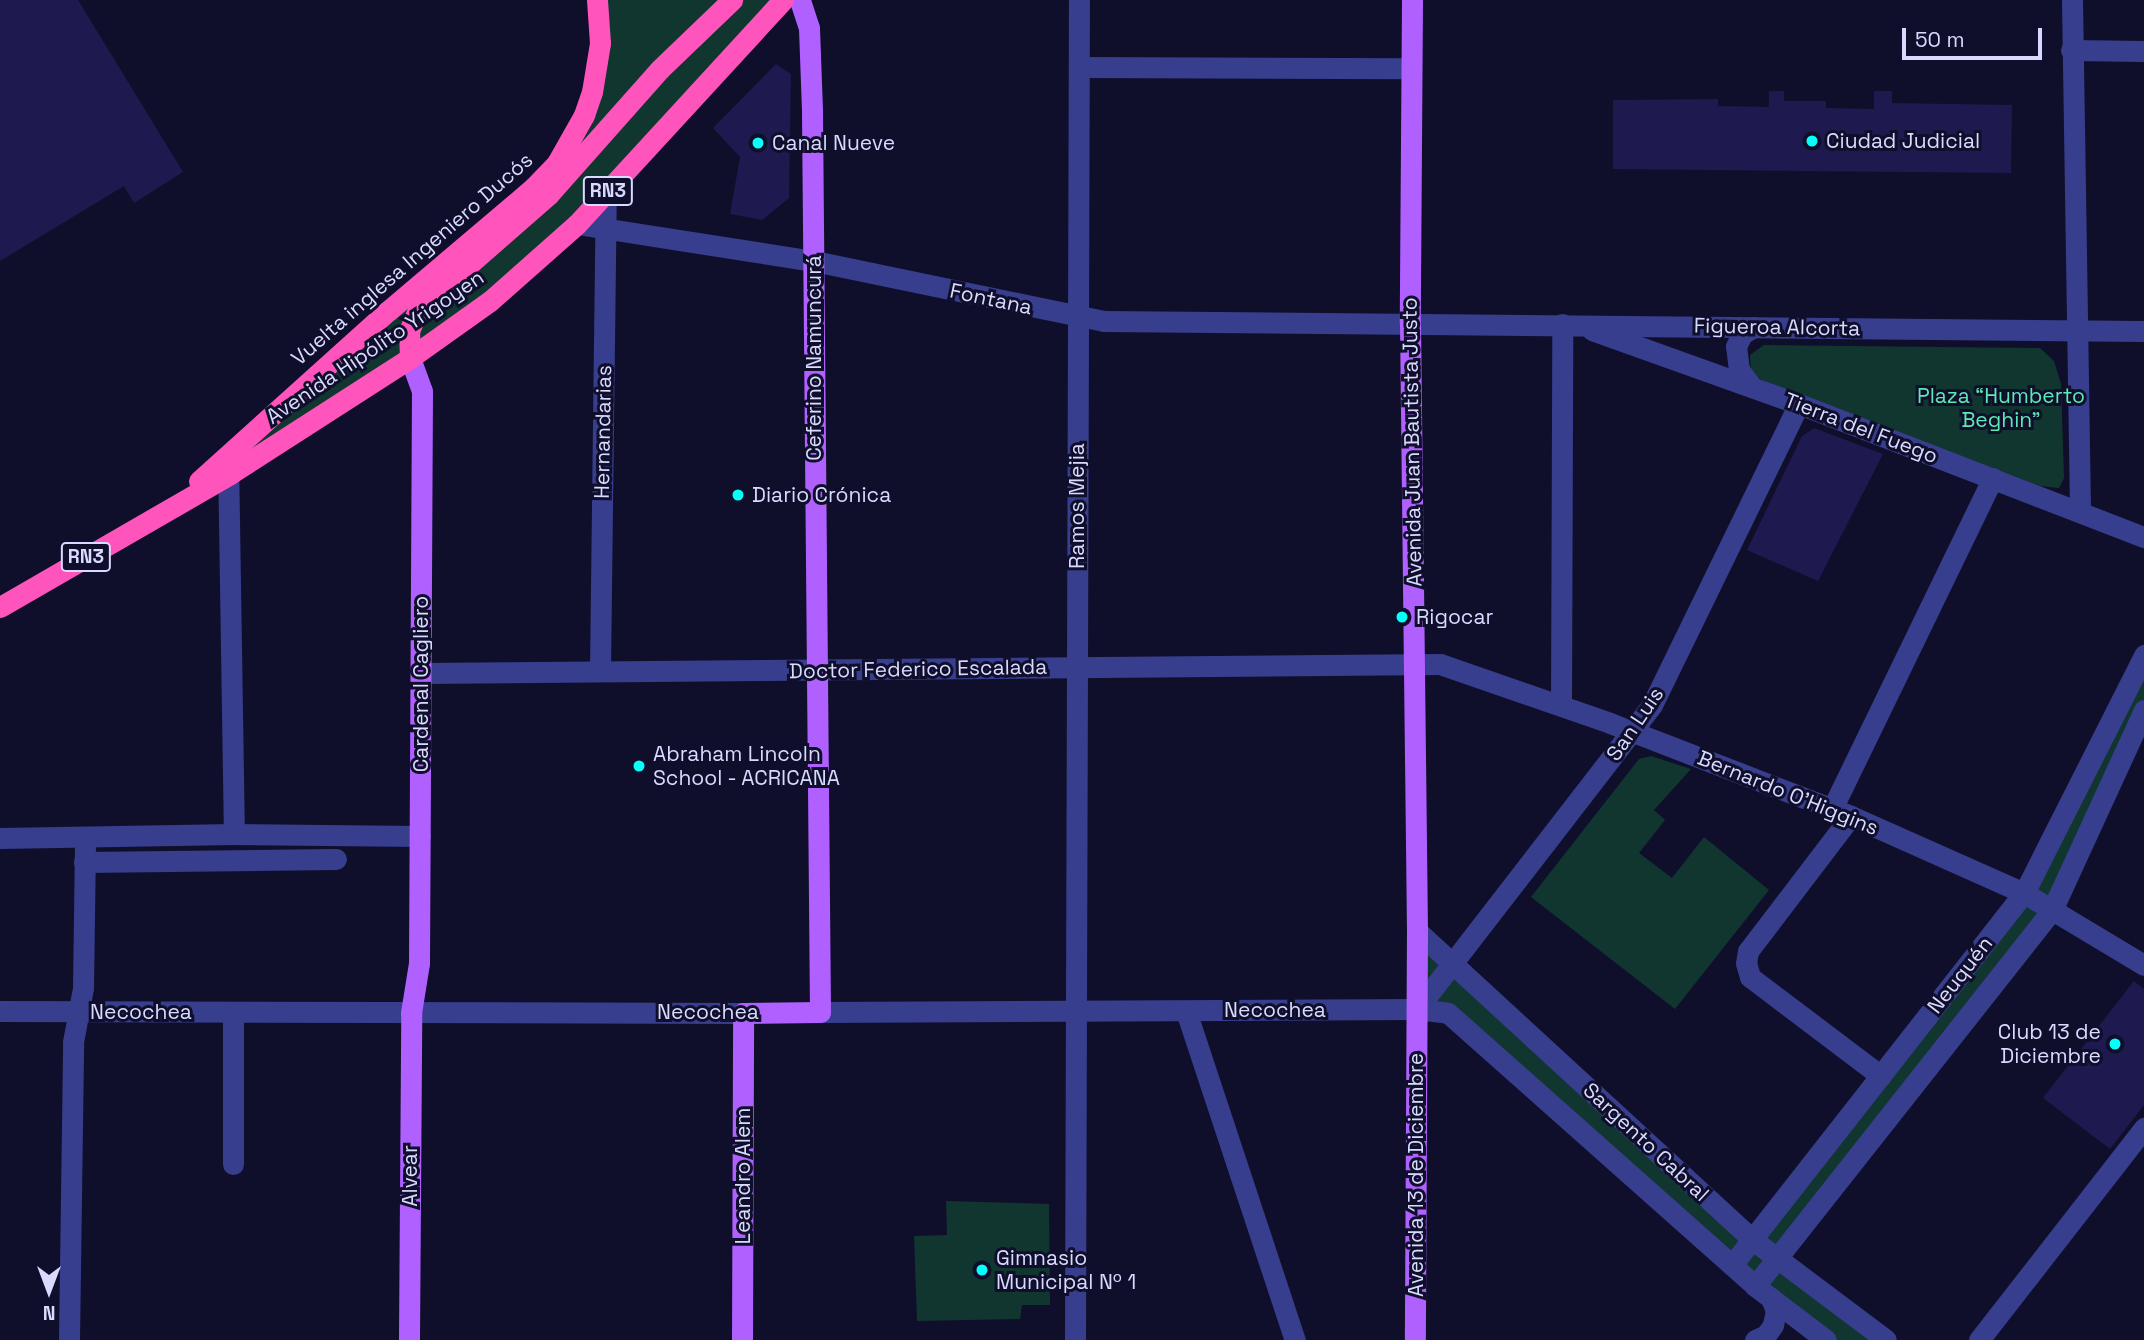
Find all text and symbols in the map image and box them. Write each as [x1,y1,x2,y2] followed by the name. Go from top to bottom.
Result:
[1906,14,2046,58] scale bar
[1915,26,1965,53] text: 50 m
[1826,128,1980,154] place label: Ciudad Judicial
[772,130,895,156] place label: Canal Nueve
[1804,133,1820,149] marker: Ciudad Judicial
[750,135,766,151] marker: Canal Nueve
[286,147,538,371] street label: Vuelta inglesa Ingeniero Ducós
[582,176,634,206] road number: RN3
[801,255,827,461] street label: Ceferino Namuncurá
[261,265,489,429] street label: Avenida Hipólito Yrigoyen
[948,278,1034,320] street label: Fontana
[1397,297,1427,587] street label: Avenida Juan Bautista Justo
[1693,313,1861,341] street label: Figueroa Alcorta
[589,365,617,499] street label: Hernandarias
[1917,383,2085,433] park label: Plaza “Humberto Beghin”
[1781,387,1941,469] street label: Tierra del Fuego
[1064,443,1090,569] street label: Ramos Mejia
[752,482,891,508] place label: Diario Crónica
[730,487,746,503] marker: Diario Crónica
[60,542,112,572] road number: RN3
[408,596,434,772] street label: Cardenal Cagliero
[1416,604,1493,630] place label: Rigocar
[1394,609,1410,625] marker: Rigocar
[789,654,1047,684] street label: Doctor Federico Escalada
[1601,682,1669,766] street label: San Luis
[653,741,841,791] place label: Abraham Lincoln School - ACRICANA
[1694,745,1882,841] street label: Bernardo O'Higgins
[631,758,647,774] marker: Abraham Lincoln School - ACRICANA
[1922,931,1998,1019] street label: Neuquén
[1224,997,1326,1023] street label: Necochea
[90,999,192,1025] street label: Necochea
[657,999,759,1025] street label: Necochea
[1998,1019,2101,1069] place label: Club 13 de Diciembre
[2107,1036,2123,1052] marker: Club 13 de Diciembre
[1403,1053,1429,1297] street label: Avenida 13 de Diciembre
[1578,1077,1714,1207] street label: Sargento Cabral
[730,1107,756,1245] street label: Leandro Alem
[397,1145,423,1207] street label: Alvear
[996,1245,1136,1295] place label: Gimnasio Municipal Nº 1
[14,1256,84,1326] north arrow
[974,1262,990,1278] marker: Gimnasio Municipal Nº 1
[43,1300,55,1325] text: N

